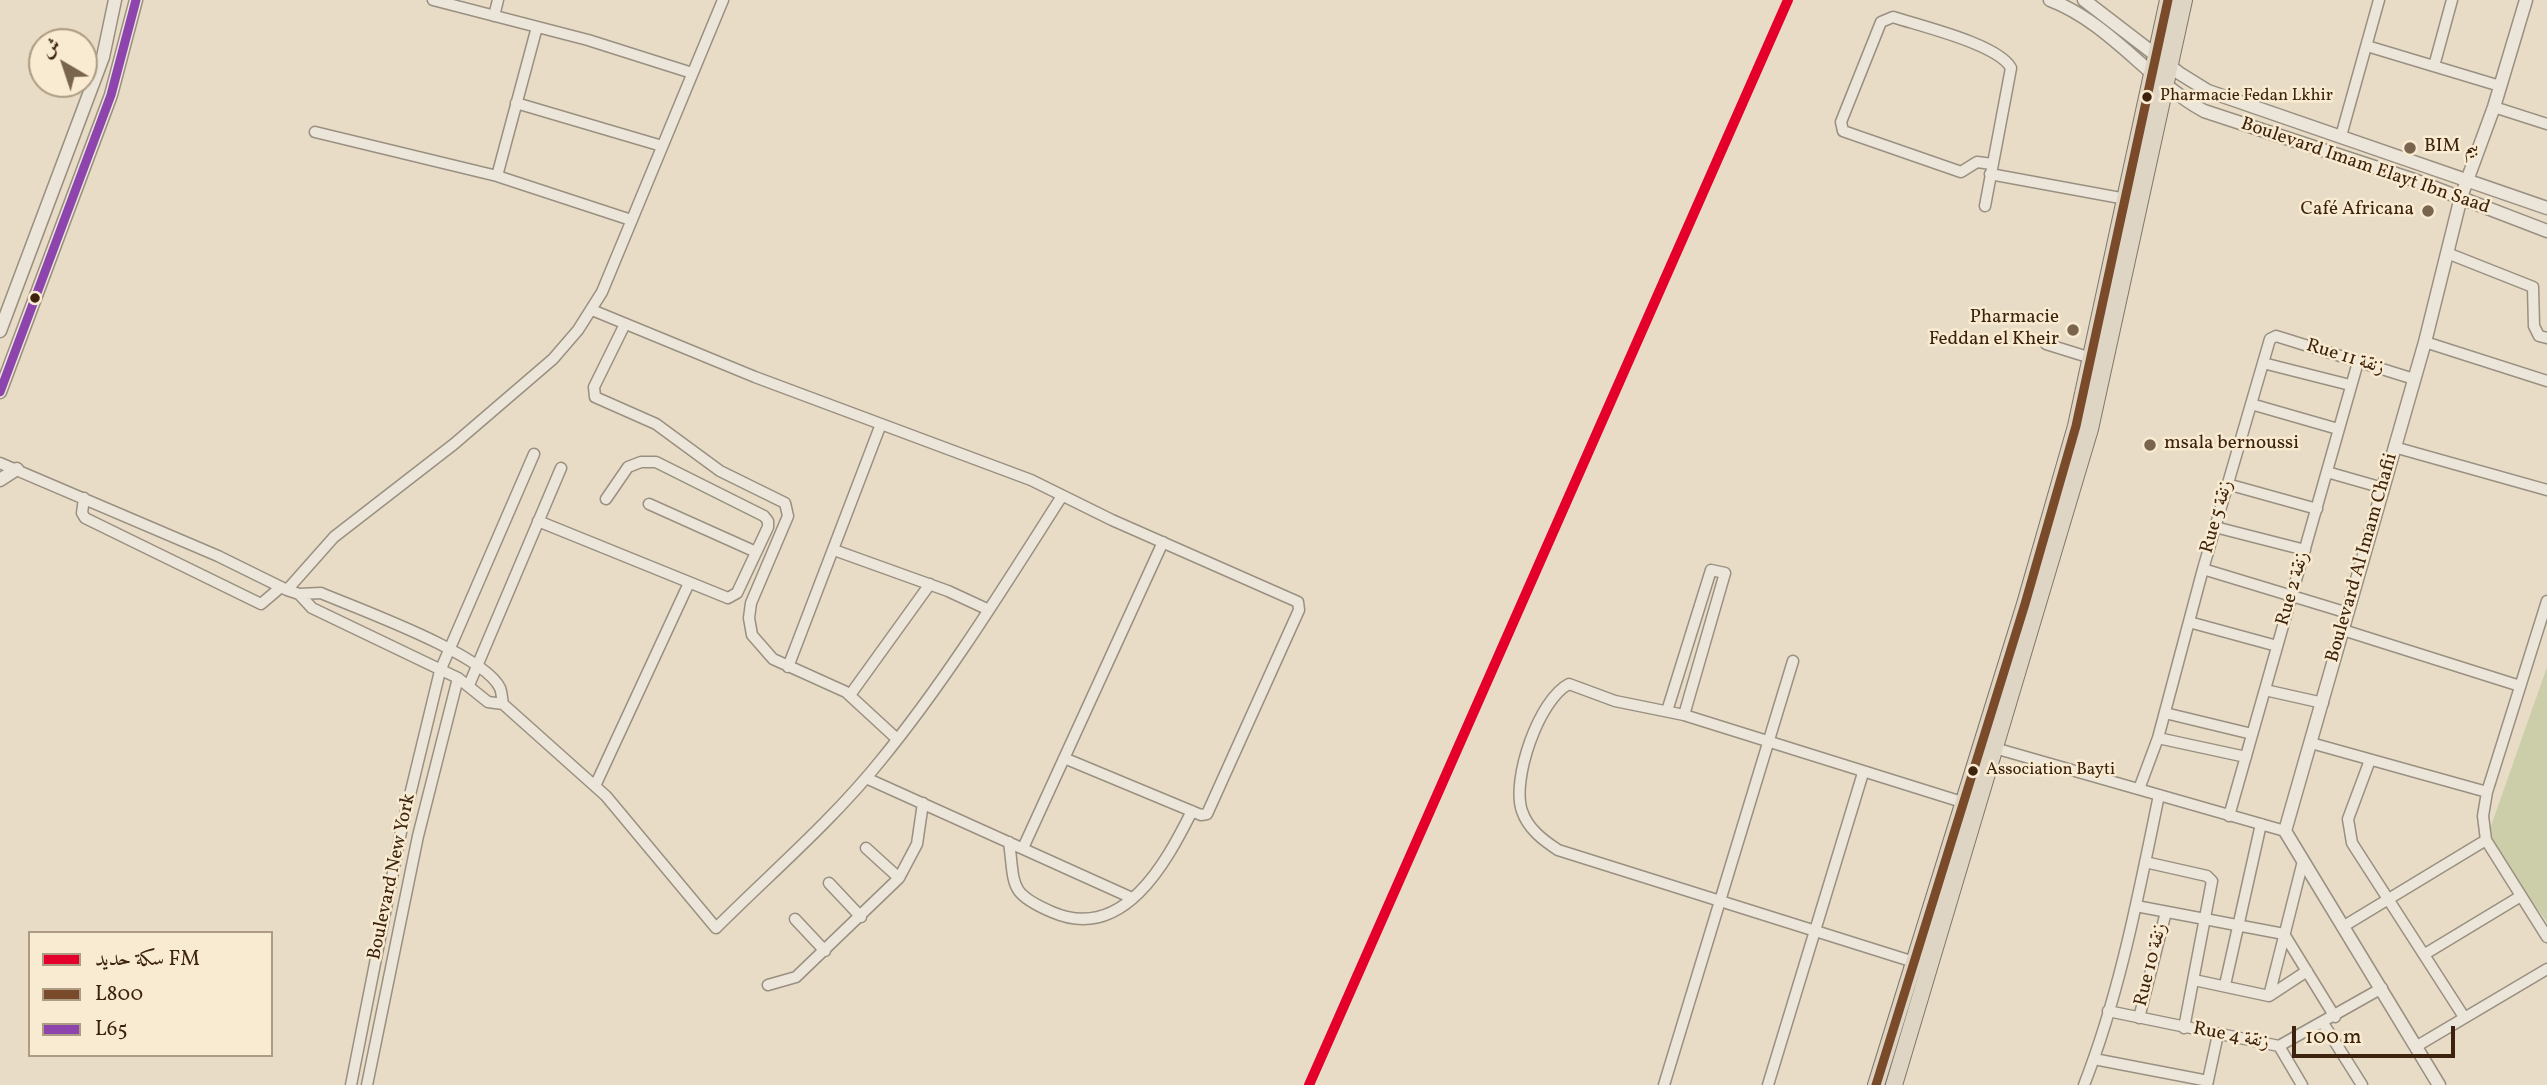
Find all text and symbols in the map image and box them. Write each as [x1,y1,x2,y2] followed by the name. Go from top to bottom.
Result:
[28,28,98,98] north arrow
[36,32,67,64] text: ش
[2160,87,2333,107] place label: Pharmacie Fedan Lkhir
[2140,90,2154,104] marker: Pharmacie Fedan Lkhir
[2237,114,2493,220] street label: Boulevard Imam Elayt Ibn Saad
[2424,137,2478,159] place label: BIM بيم
[2402,140,2418,156] marker: BIM بيم
[2301,200,2414,222] place label: Café Africana
[2420,203,2436,219] marker: Café Africana
[28,291,42,305] unlabelled marker
[1929,308,2059,352] place label: Pharmacie Feddan el Kheir
[2065,322,2081,338] marker: Pharmacie Feddan el Kheir
[2303,335,2387,381] street label: Rue 11 زنقة
[2164,434,2299,456] place label: msala bernoussi
[2142,437,2158,453] marker: msala bernoussi
[2322,451,2404,665] street label: Boulevard Al Imam Chafii
[2197,478,2239,556] street label: Rue 5 زنقة
[2273,549,2315,629] street label: Rue 2 زنقة
[1986,761,2115,781] place label: Association Bayti
[1966,764,1980,778] marker: Association Bayti
[364,792,422,962] street label: Boulevard New York
[2131,921,2173,1009] street label: Rue 10 زنقة
[28,931,273,1057] legend
[95,945,200,974] text: سكة حديد FM
[95,980,143,1009] text: L800
[2295,1012,2458,1056] scale bar
[95,1015,128,1044] text: L65
[2191,1018,2271,1056] street label: Rue 4 زنقة
[2305,1023,2362,1052] text: 100 m

